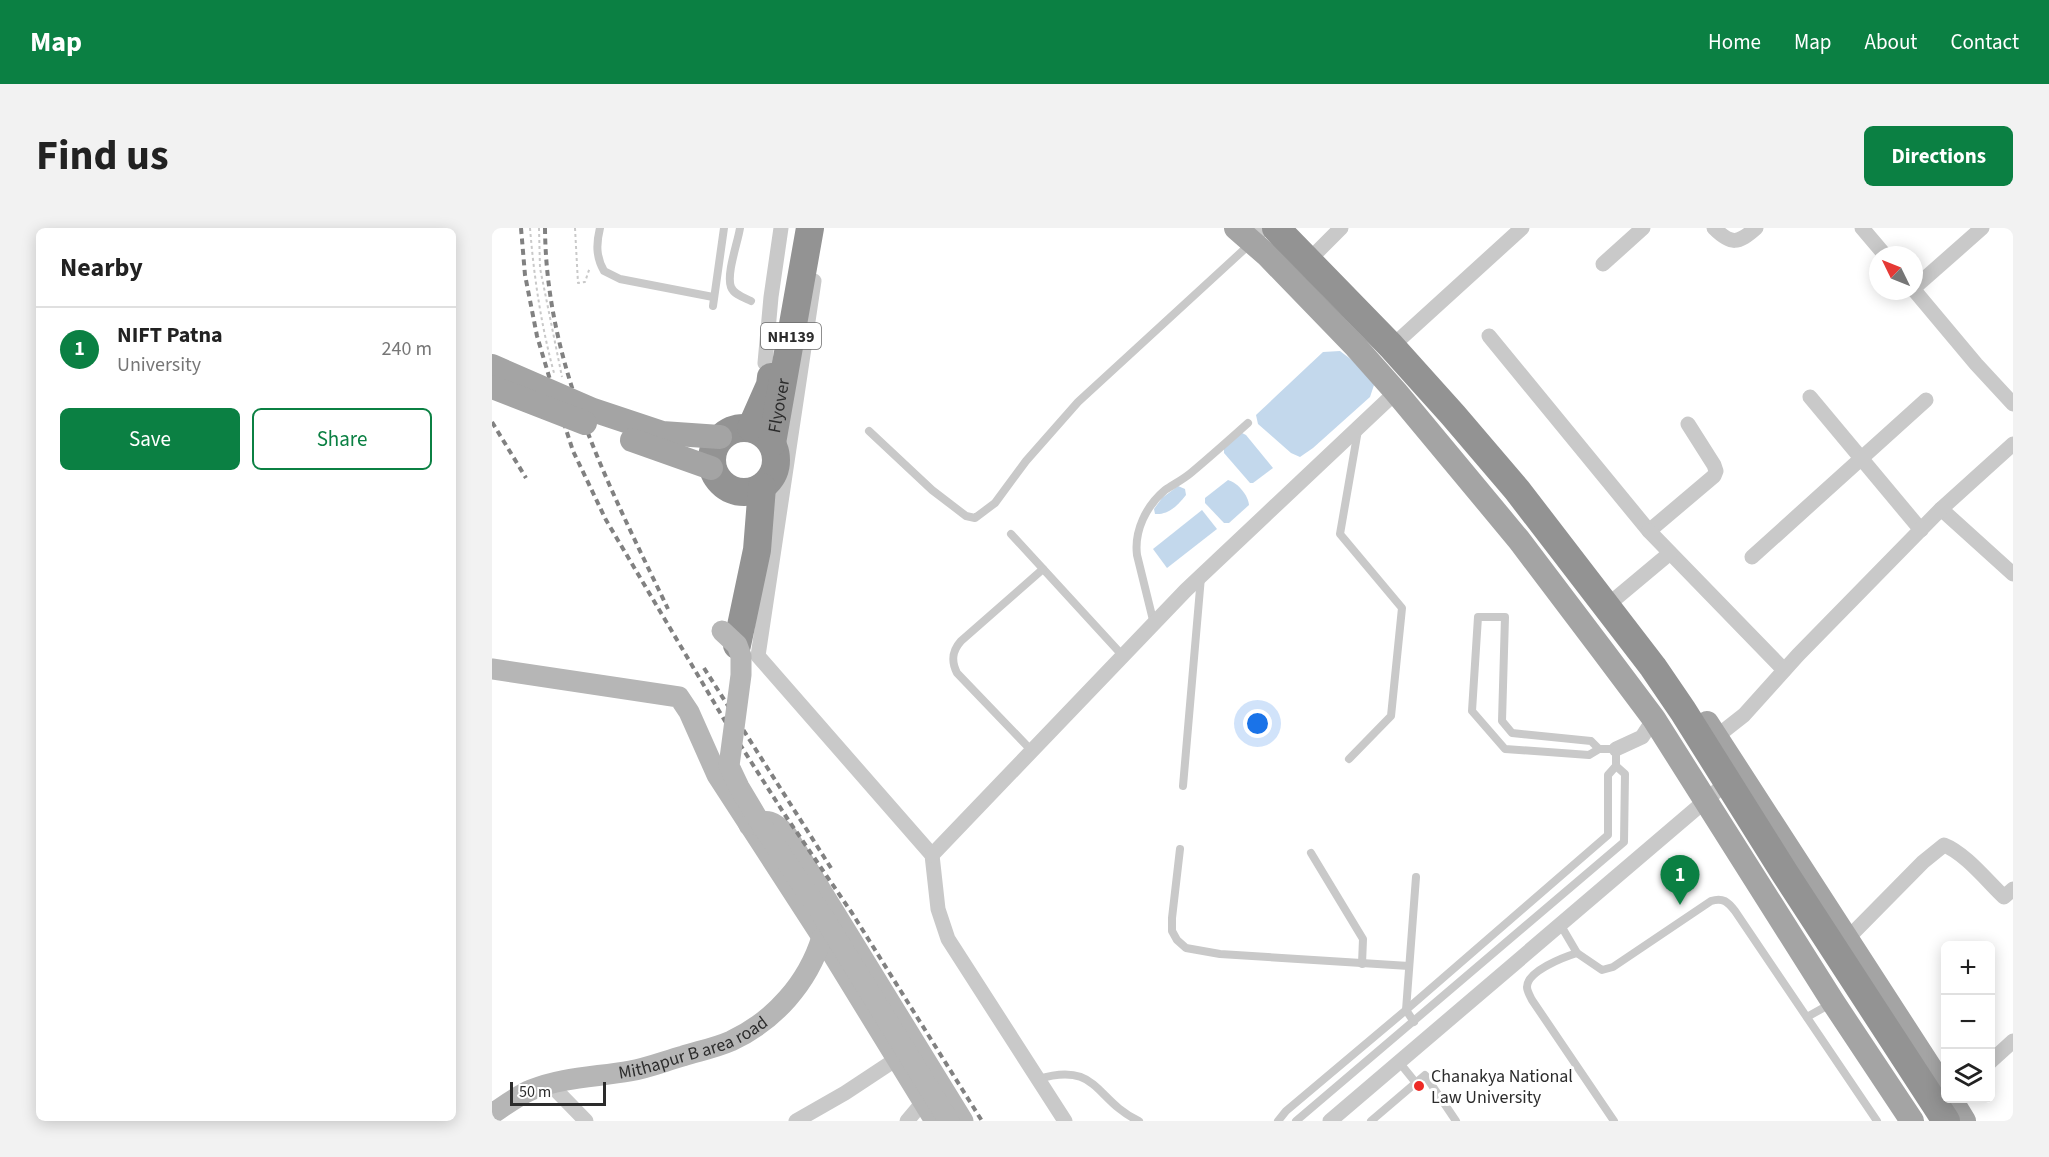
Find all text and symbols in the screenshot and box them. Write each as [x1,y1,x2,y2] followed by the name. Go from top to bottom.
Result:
[30,22,82,62] text: Map
[1708,27,1761,57] text: Home
[1794,27,1832,57] text: Map
[1865,27,1917,57] text: About
[1950,27,2019,57] text: Contact
[36,126,169,186] text: Find us
[1864,126,2013,186] button: Directions
[1869,246,1923,300] north arrow
[60,249,143,286] text: Nearby
[117,319,223,351] text: NIFT Patna
[761,323,821,349] road number: NH139
[74,335,85,363] text: 1
[382,335,432,363] text: 240 m
[117,351,201,379] text: University
[762,376,796,435] street label: Flyover
[60,408,240,470] button: Save
[252,408,432,470] button: Share
[1243,709,1272,738] your location
[1660,856,1700,905] pin: 1
[1941,941,1995,1103] map controls
[1941,941,1995,995] button: +
[1941,995,1995,1049] button: −
[617,1010,773,1086] street label: Mithapur B area road
[1941,1049,1995,1103] button: layers
[1431,1064,1573,1110] place label: Chanakya National Law University
[510,1079,606,1106] scale bar
[1412,1079,1426,1093] marker: Chanakya National Law University
[519,1081,551,1103] text: 50 m

